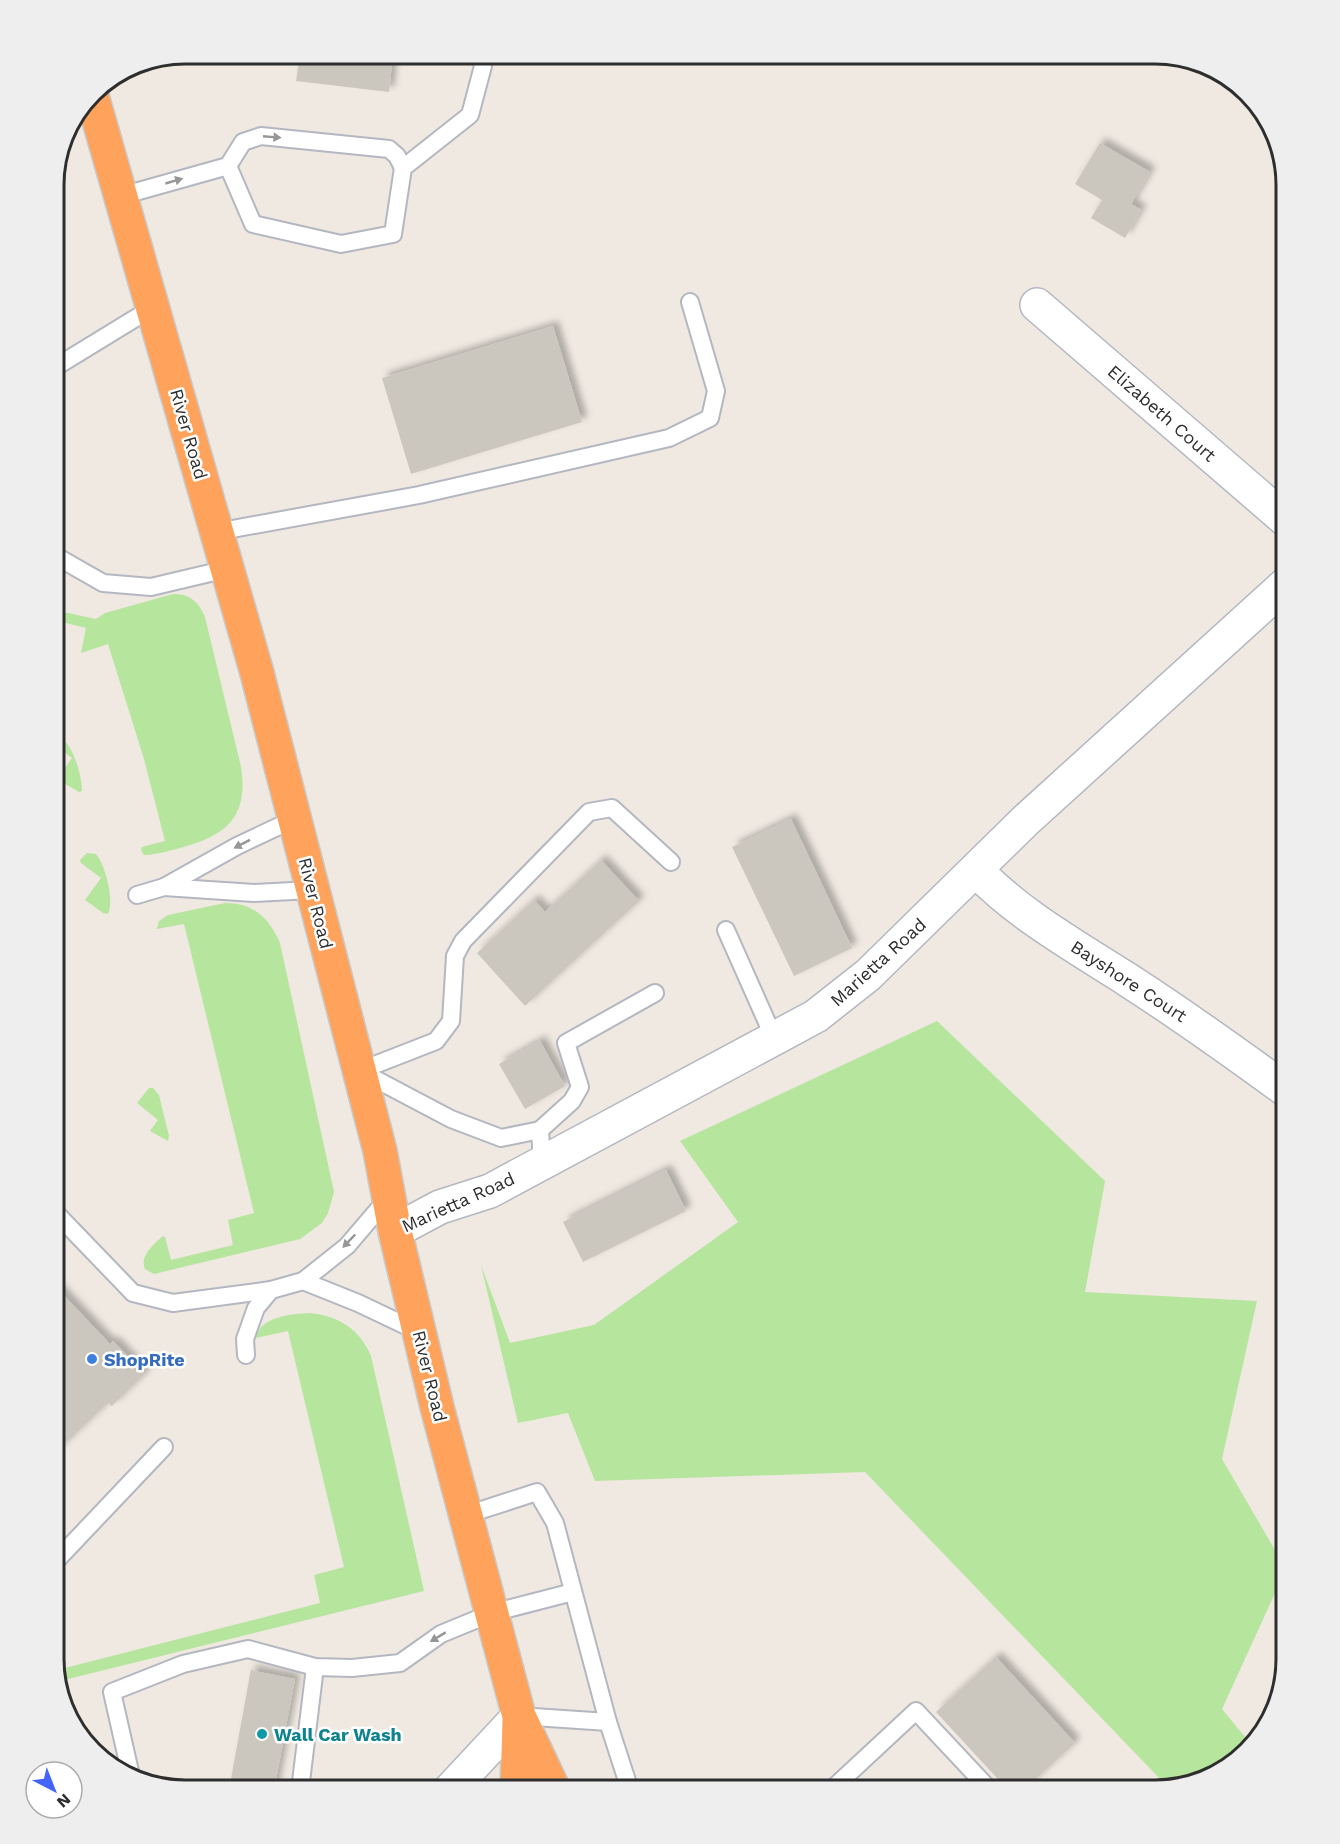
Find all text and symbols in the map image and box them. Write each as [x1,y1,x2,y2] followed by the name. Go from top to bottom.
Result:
[263,132,282,142] one-way arrow
[165,176,183,185] one-way arrow
[1104,360,1221,466] street label: Elizabeth Court
[166,386,212,482] street label: River Road
[233,839,250,849] one-way arrow
[295,855,337,951] street label: River Road
[826,914,930,1010] street label: Marietta Road
[1067,936,1191,1027] street label: Bayshore Court
[398,1168,518,1236] street label: Marietta Road
[343,1234,357,1248] one-way arrow
[409,1328,451,1424] street label: River Road
[104,1349,185,1370] place label: ShopRite
[85,1352,99,1366] marker: ShopRite
[429,1632,446,1642] one-way arrow
[274,1724,402,1745] place label: Wall Car Wash
[255,1727,269,1741] marker: Wall Car Wash
[24,1760,84,1820] north arrow
[53,1790,74,1812] text: N

